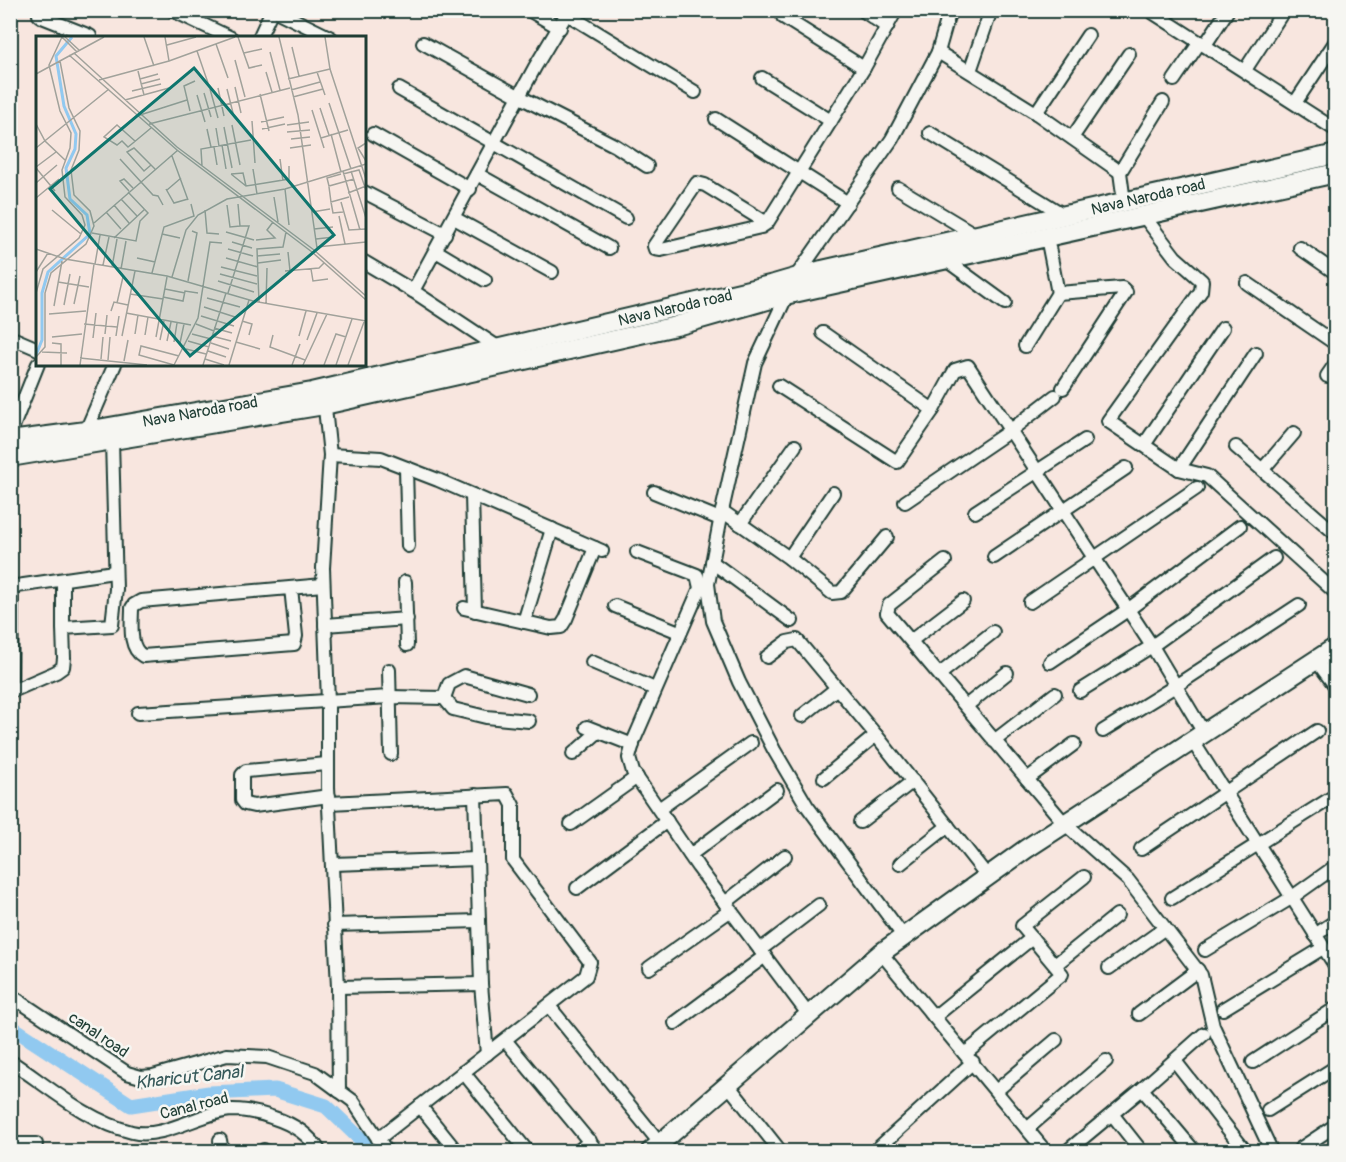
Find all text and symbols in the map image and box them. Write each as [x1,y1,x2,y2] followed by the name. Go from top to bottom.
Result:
[36,36,366,366] inset map
[1089,174,1207,220] street label: Nava Naroda road
[616,285,734,331] street label: Nava Naroda road
[141,392,259,432] street label: Nava Naroda road
[65,1007,132,1062] street label: canal road
[134,1060,246,1095] water label: Kharicut Canal
[158,1088,231,1124] street label: Canal road

